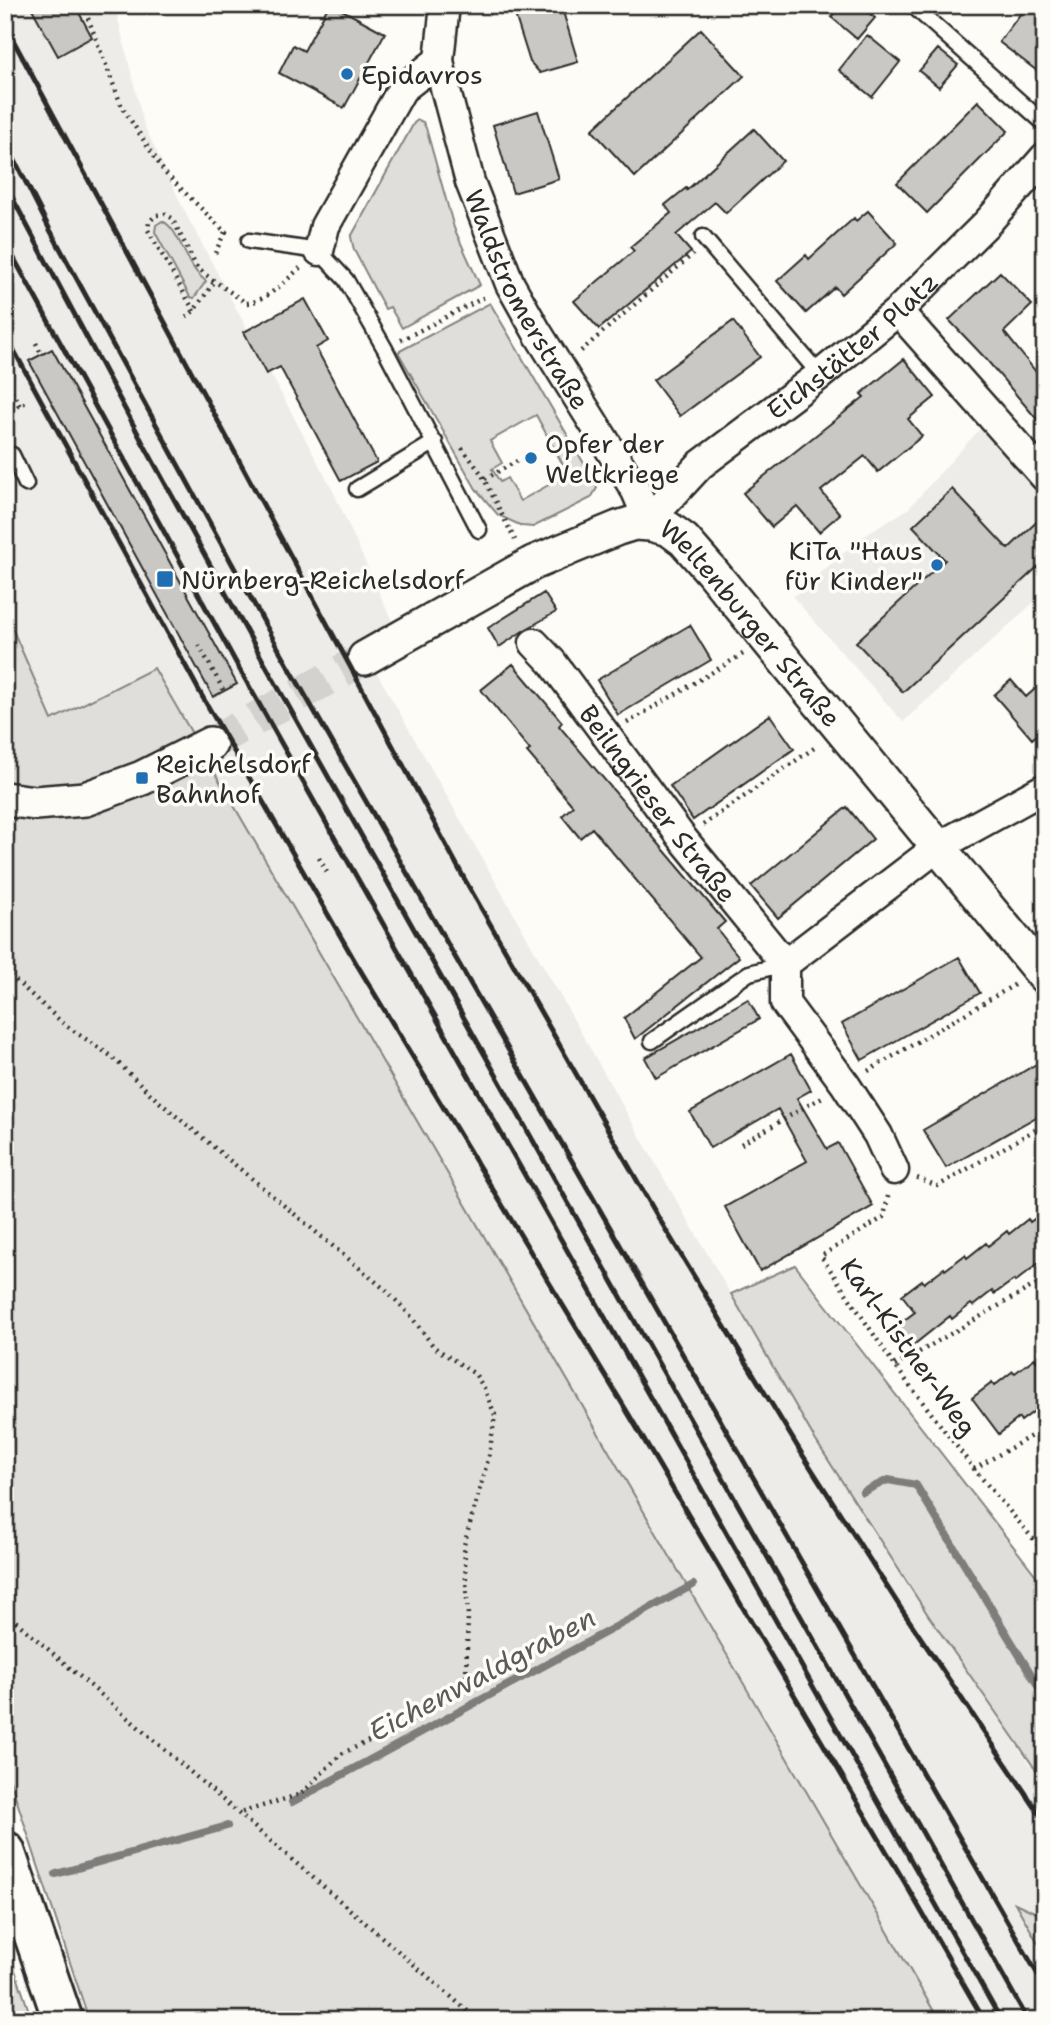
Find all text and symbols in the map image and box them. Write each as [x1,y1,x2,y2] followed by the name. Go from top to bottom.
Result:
[361,57,483,92] place label: Epidavros
[339,66,355,82] marker: Epidavros
[457,184,598,416] street label: Waldstromerstraße
[759,264,945,427] street label: Eichstätter Platz
[545,426,680,491] place label: Opfer der Weltkriege
[523,450,539,466] marker: Opfer der Weltkriege
[653,511,850,734] street label: Weltenburger Straße
[785,533,923,598] place label: KiTa "Haus für Kinder"
[929,557,945,573] marker: KiTa "Haus für Kinder"
[181,562,465,597] place label: Nürnberg-Reichelsdorf
[155,569,175,589] marker: Nürnberg-Reichelsdorf
[572,697,745,909] street label: Beilngrieser Straße
[156,746,311,811] place label: Reichelsdorf Bahnhof
[134,770,150,786] marker: Reichelsdorf Bahnhof
[832,1251,986,1443] street label: Karl-Kistner-Weg
[362,1598,602,1750] water label: Eichenwaldgraben

